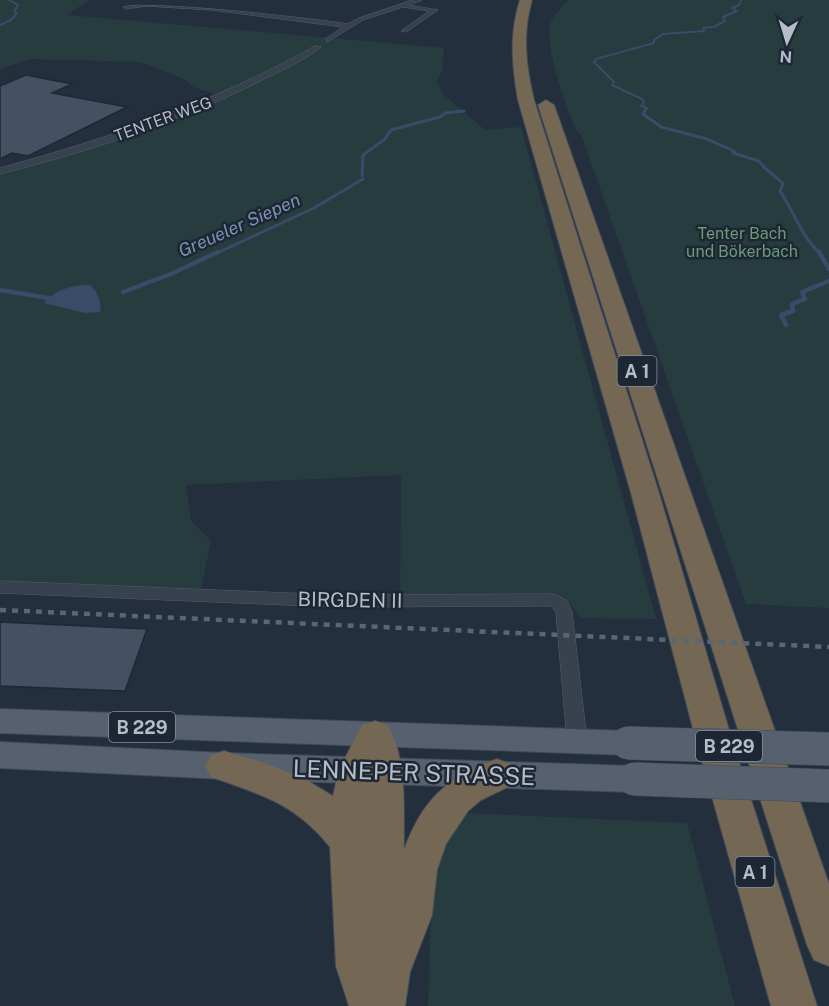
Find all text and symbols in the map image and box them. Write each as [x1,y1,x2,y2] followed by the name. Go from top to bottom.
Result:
[757,12,817,72] north arrow
[779,47,793,66] text: N
[112,93,214,145] street label: TENTER WEG
[175,189,303,261] water label: Greueler Siepen
[686,224,798,261] park label: Tenter Bach und Bökerbach
[618,356,656,386] road number: A 1
[297,587,403,613] street label: BIRGDEN II
[109,712,175,742] road number: B 229
[696,731,762,761] road number: B 229
[292,754,536,790] street label: LENNEPER STRASSE
[736,857,774,887] road number: A 1

